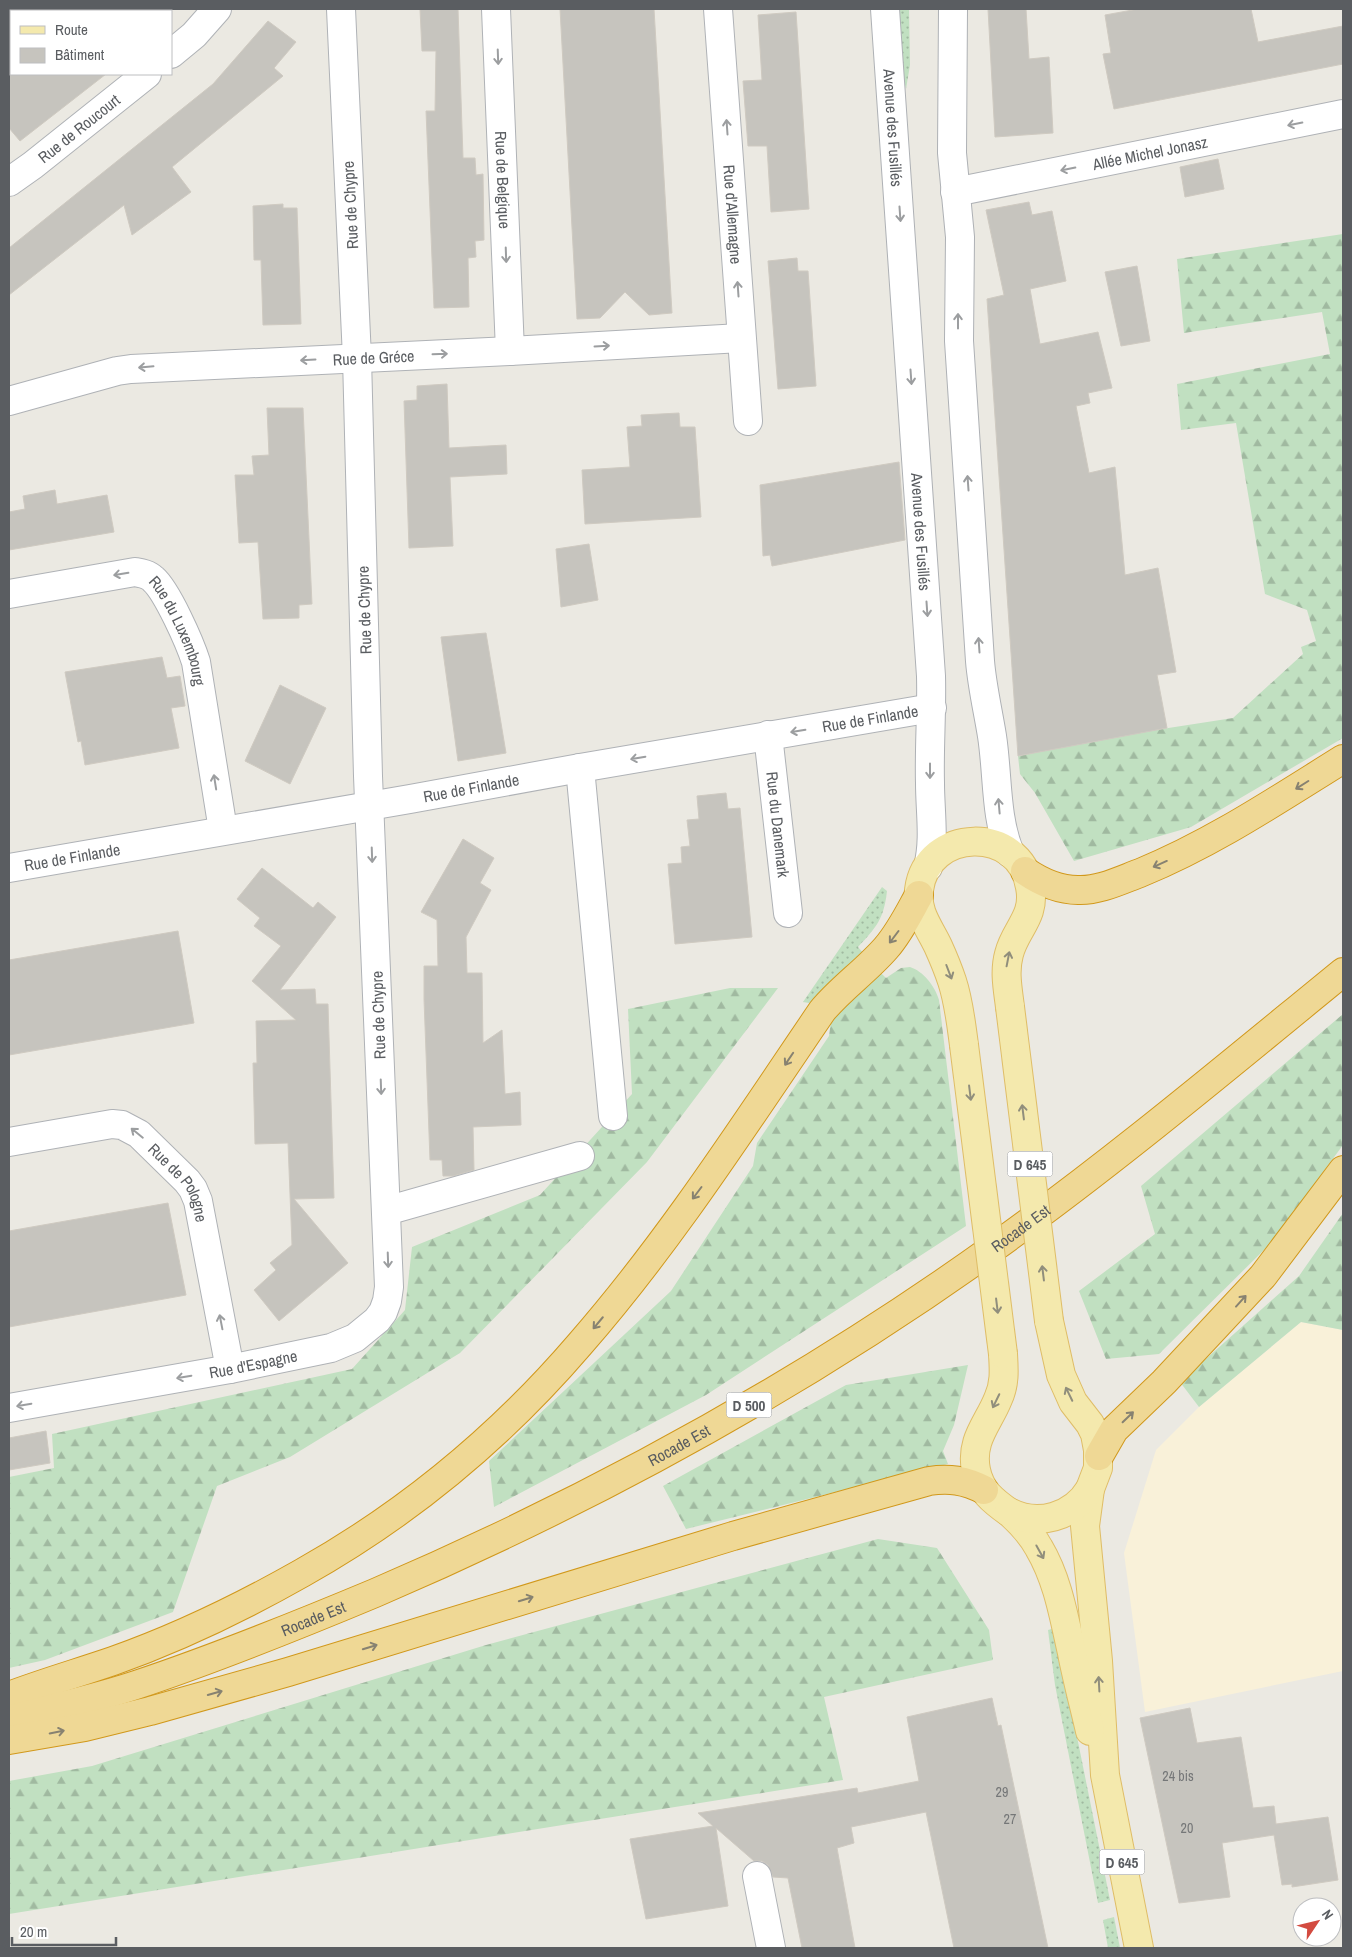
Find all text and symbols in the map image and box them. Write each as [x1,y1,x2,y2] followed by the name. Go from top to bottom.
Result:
[10,10,172,75] legend
[55,19,88,40] text: Route
[55,44,105,65] text: Bâtiment
[493,49,502,65] one-way arrow
[878,67,908,187] street label: Avenue des Fusillés
[33,89,125,168] street label: Rue de Roucourt
[722,119,731,135] one-way arrow
[1288,119,1304,129] one-way arrow
[1090,130,1210,175] street label: Allée Michel Jonasz
[490,131,516,229] street label: Rue de Belgique
[337,160,363,250] street label: Rue de Chypre
[718,164,748,265] street label: Rue d'Allemagne
[1060,165,1076,175] one-way arrow
[895,206,905,222] one-way arrow
[501,246,511,263] one-way arrow
[733,281,743,297] one-way arrow
[953,313,963,329] one-way arrow
[594,341,610,350] one-way arrow
[332,345,415,370] street label: Rue de Gréce
[432,350,448,359] one-way arrow
[300,355,316,364] one-way arrow
[138,363,154,372] one-way arrow
[906,368,915,384] one-way arrow
[906,471,936,591] street label: Avenue des Fusillés
[963,475,973,491] one-way arrow
[351,566,377,654] street label: Rue de Chypre
[113,569,129,579] one-way arrow
[144,571,211,688] street label: Rue du Luxembourg
[922,600,931,616] one-way arrow
[974,637,983,653] one-way arrow
[820,700,920,738] street label: Rue de Finlande
[790,726,806,736] one-way arrow
[630,753,646,763] one-way arrow
[925,762,935,779] one-way arrow
[421,768,521,807] street label: Rue de Finlande
[761,770,795,879] street label: Rue du Danemark
[210,775,220,791] one-way arrow
[1295,780,1309,790] one-way arrow
[995,798,1004,814] one-way arrow
[22,838,122,876] street label: Rue de Finlande
[367,847,376,863] one-way arrow
[1153,860,1168,870] one-way arrow
[889,930,900,943] one-way arrow
[1004,951,1014,967] one-way arrow
[944,964,954,979] one-way arrow
[365,971,391,1059] street label: Rue de Chypre
[784,1052,794,1066] one-way arrow
[377,1079,386,1095] one-way arrow
[965,1085,975,1101] one-way arrow
[1018,1104,1028,1120] one-way arrow
[131,1128,144,1139] one-way arrow
[144,1138,213,1224] street label: Rue de Pologne
[1008,1152,1052,1176] road number: D 645
[691,1186,702,1199] one-way arrow
[987,1199,1055,1257] street label: Rocade Est
[383,1252,393,1268] one-way arrow
[1038,1265,1048,1281] one-way arrow
[1235,1294,1246,1307] one-way arrow
[992,1298,1002,1314] one-way arrow
[216,1314,226,1330] one-way arrow
[593,1316,604,1329] one-way arrow
[207,1344,299,1383] street label: Rue d'Espagne
[177,1373,193,1383] one-way arrow
[1064,1387,1073,1402] one-way arrow
[726,1392,772,1418] road number: D 500
[991,1394,1001,1409] one-way arrow
[17,1401,33,1411] one-way arrow
[1121,1411,1134,1423] one-way arrow
[644,1419,714,1471] street label: Rocade Est
[1036,1544,1046,1558] one-way arrow
[517,1594,533,1604] one-way arrow
[278,1595,349,1641] street label: Rocade Est
[362,1642,378,1651] one-way arrow
[1095,1676,1104,1692] one-way arrow
[206,1688,222,1697] one-way arrow
[48,1726,64,1736] one-way arrow
[1162,1767,1194,1785] house number: 24 bis
[996,1783,1008,1801] house number: 29
[1004,1810,1016,1828] house number: 27
[1181,1819,1193,1837] house number: 20
[1100,1850,1144,1874] road number: D 645
[1292,1897,1342,1947] north arrow
[1318,1906,1337,1923] text: N
[12,1914,116,1946] scale bar
[20,1921,47,1942] text: 20 m

